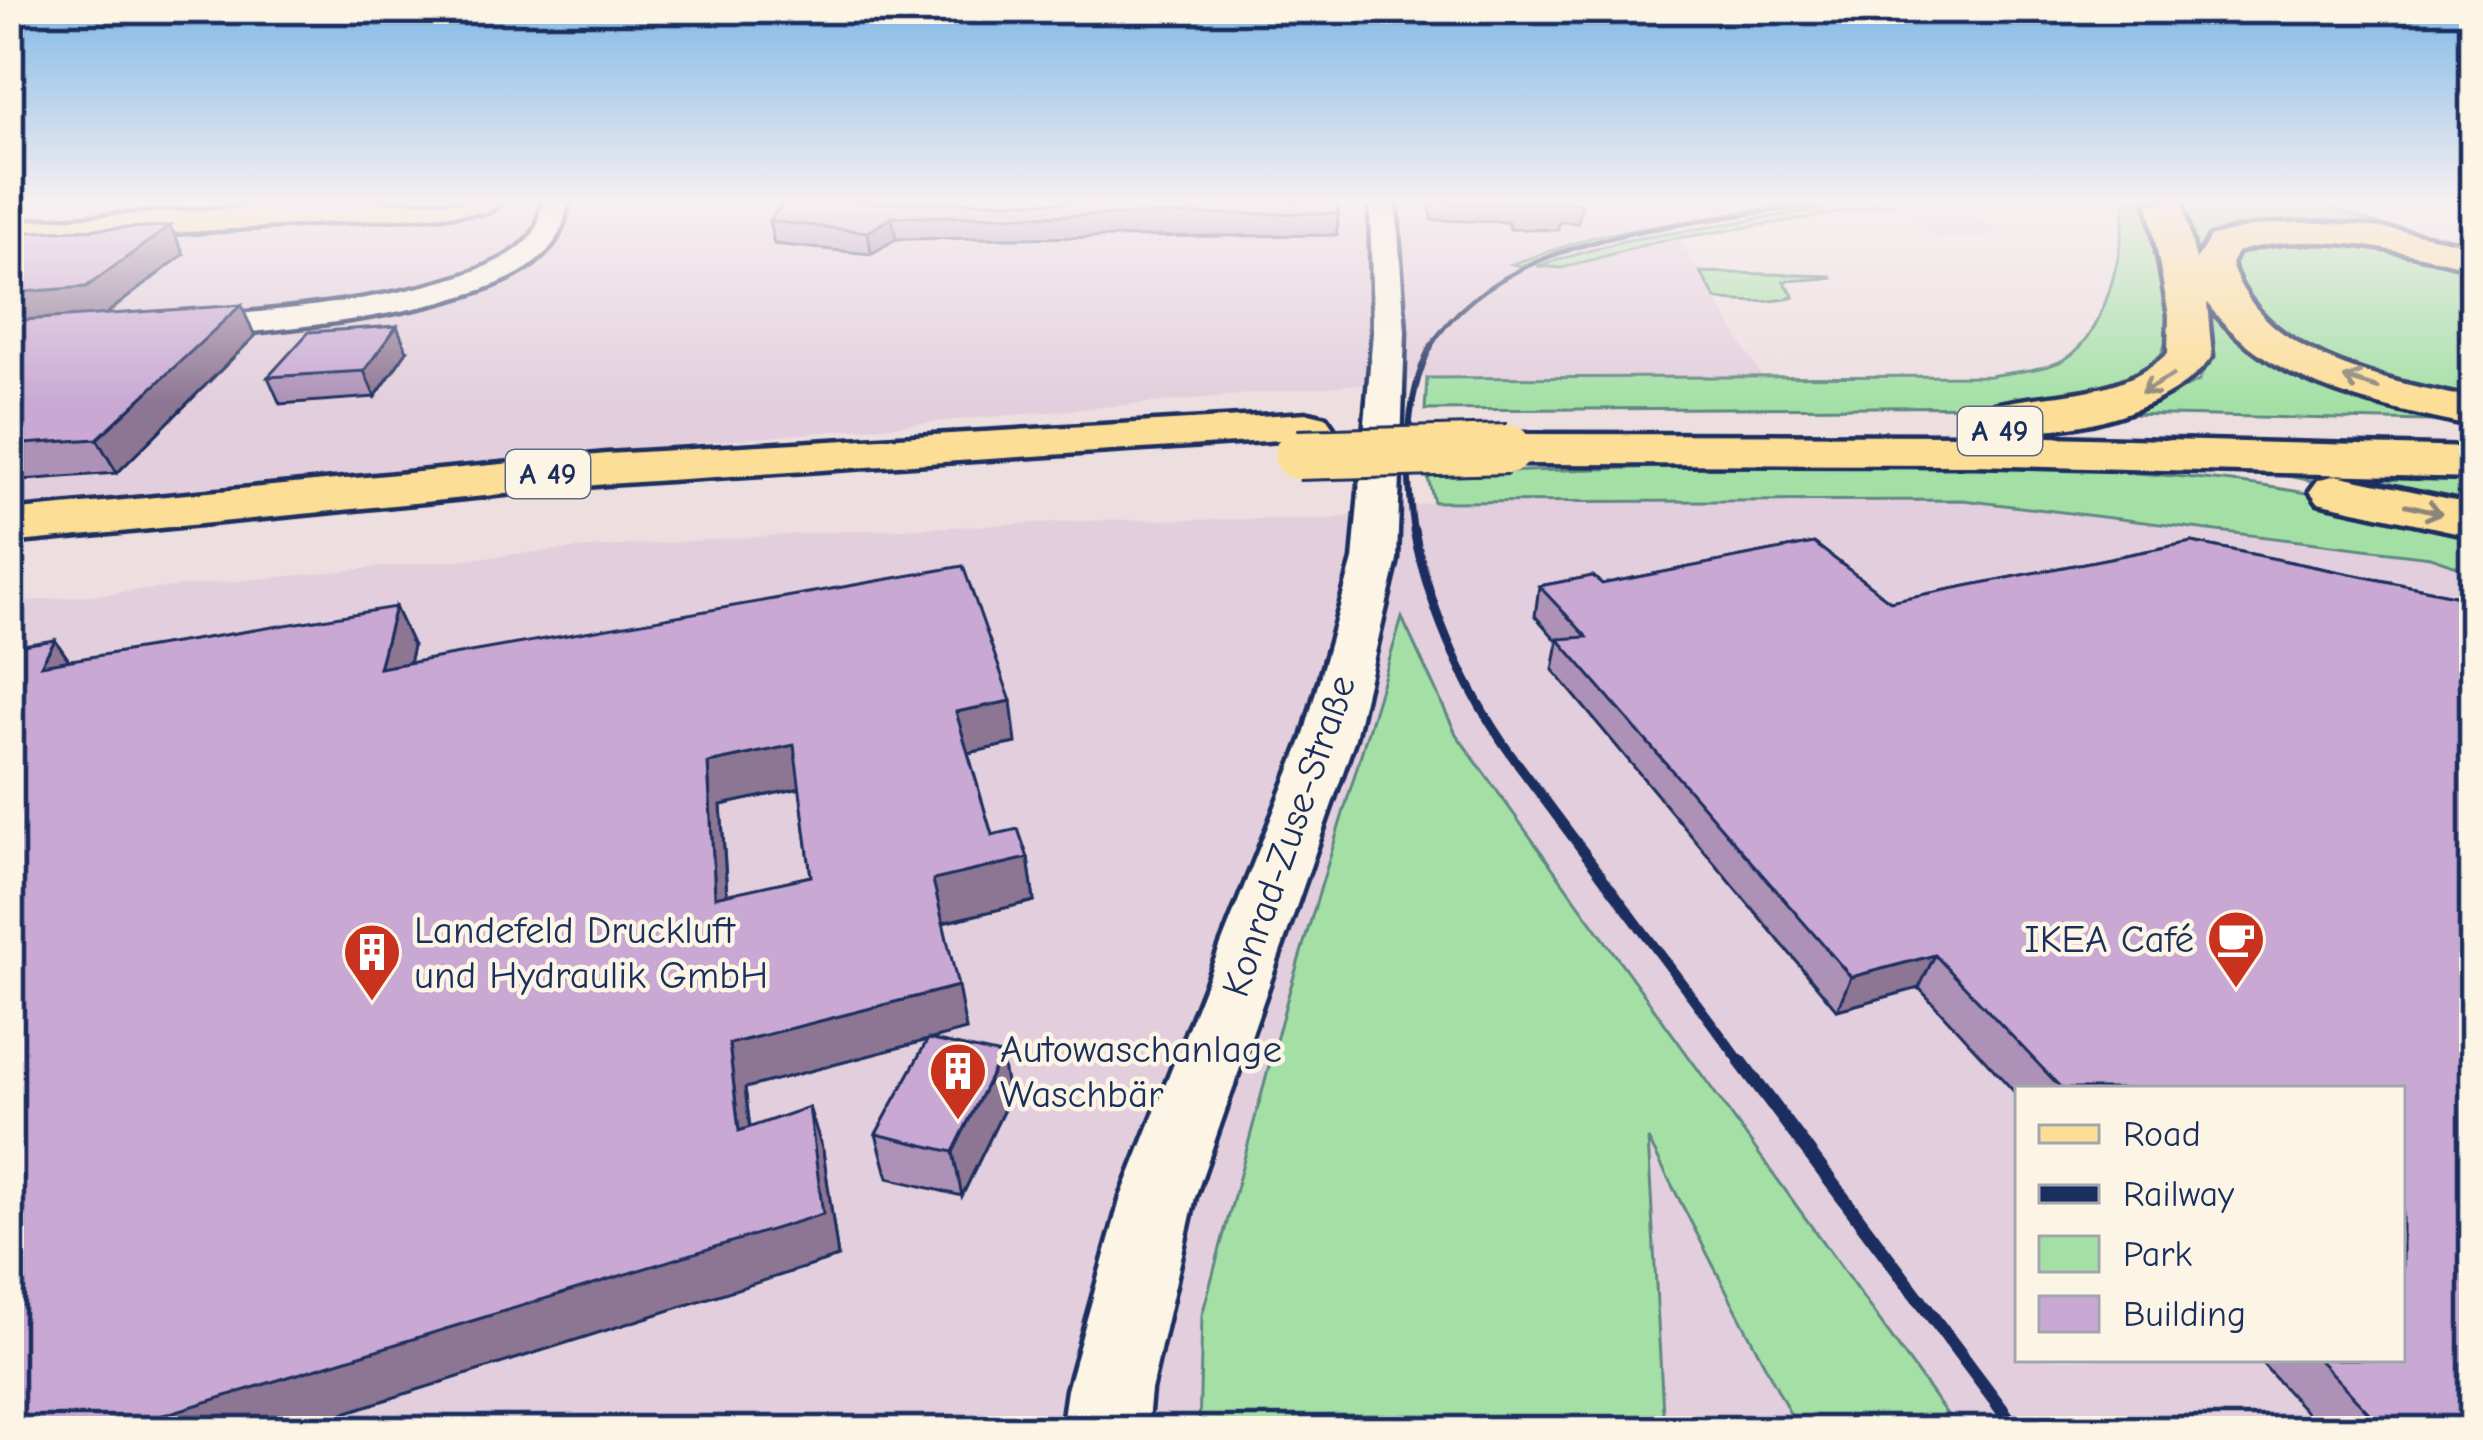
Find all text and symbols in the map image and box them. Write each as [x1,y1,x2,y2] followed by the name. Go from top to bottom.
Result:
[2343,371,2381,393] one-way arrow
[2140,372,2175,396] one-way arrow
[1958,407,2042,455] road number: A 49
[506,450,590,498] road number: A 49
[2404,498,2442,521] one-way arrow
[1213,669,1365,1003] street label: Konrad-Zuse-Straße
[414,908,768,998] place label: Landefeld Druckluft und Hydraulik GmbH
[2205,908,2267,990] cafe icon: IKEA Café
[2024,917,2194,962] place label: IKEA Café
[341,921,403,1003] building icon: Landefeld Druckluft und Hydraulik GmbH
[1000,1027,1282,1117] place label: Autowaschanlage Waschbär
[927,1040,989,1122] building icon: Autowaschanlage Waschbär
[2015,1086,2405,1362] legend
[2123,1114,2201,1155] text: Road
[2123,1174,2235,1215] text: Railway
[2123,1234,2193,1275] text: Park
[2123,1294,2246,1335] text: Building

